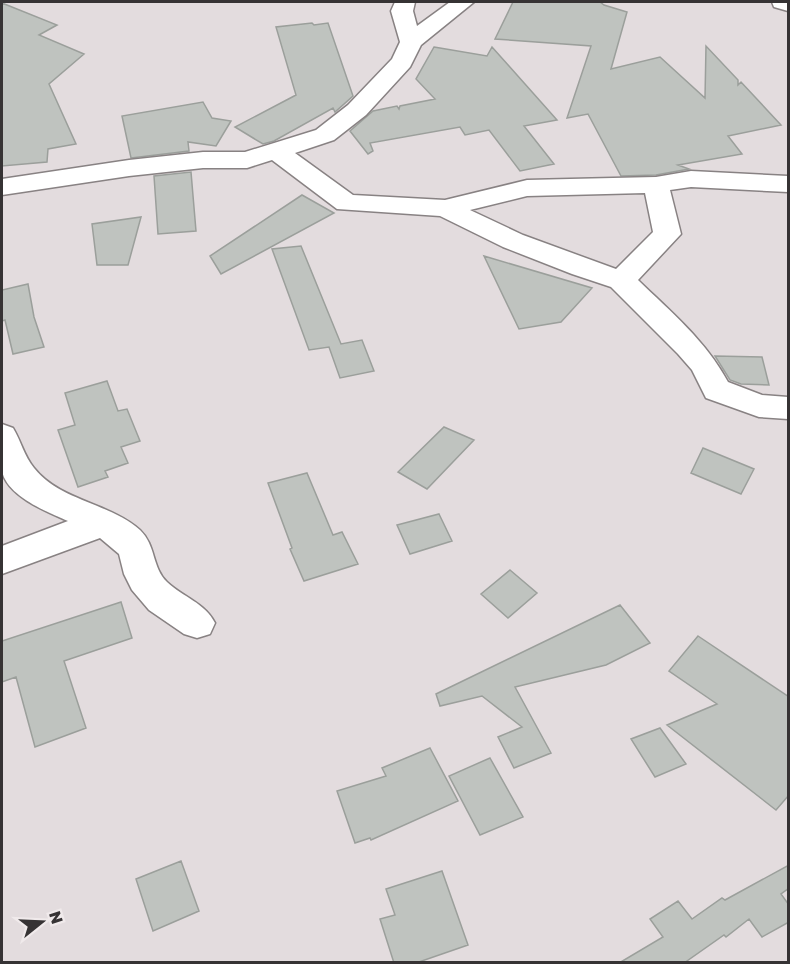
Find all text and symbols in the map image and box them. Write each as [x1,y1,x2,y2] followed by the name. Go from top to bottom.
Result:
[12,892,72,952] north arrow
[45,908,68,926] text: N

